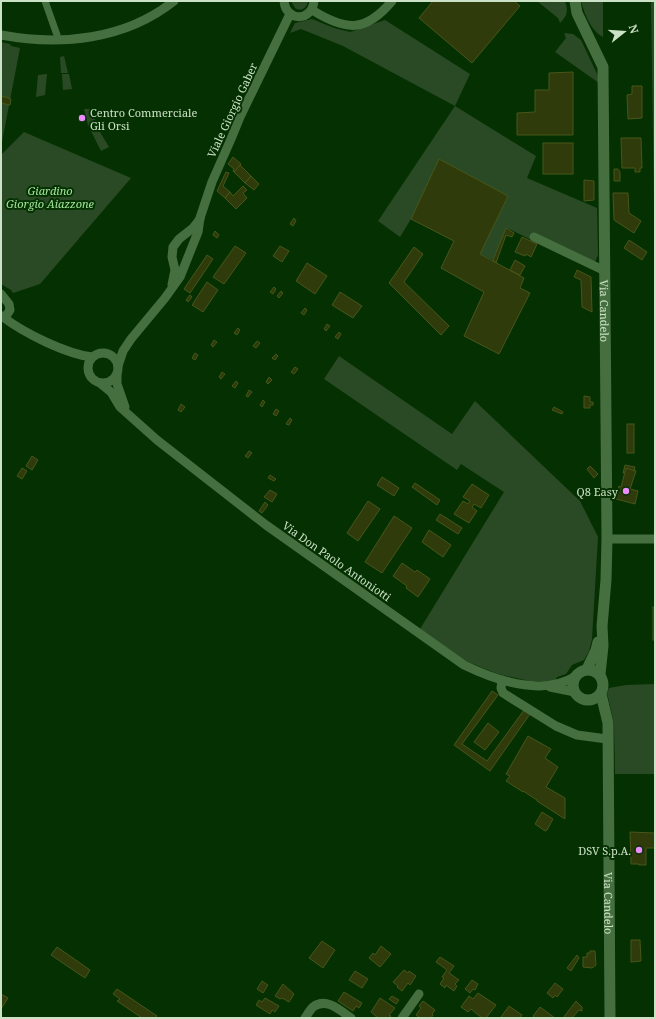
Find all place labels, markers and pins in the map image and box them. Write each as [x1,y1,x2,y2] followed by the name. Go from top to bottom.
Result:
[90,105,197,133] place label: Centro Commerciale Gli Orsi
[77,113,87,123] marker: Centro Commerciale Gli Orsi
[577,484,619,499] place label: Q8 Easy
[621,486,631,496] marker: Q8 Easy
[578,843,631,858] place label: DSV S.p.A.
[634,845,644,855] marker: DSV S.p.A.

